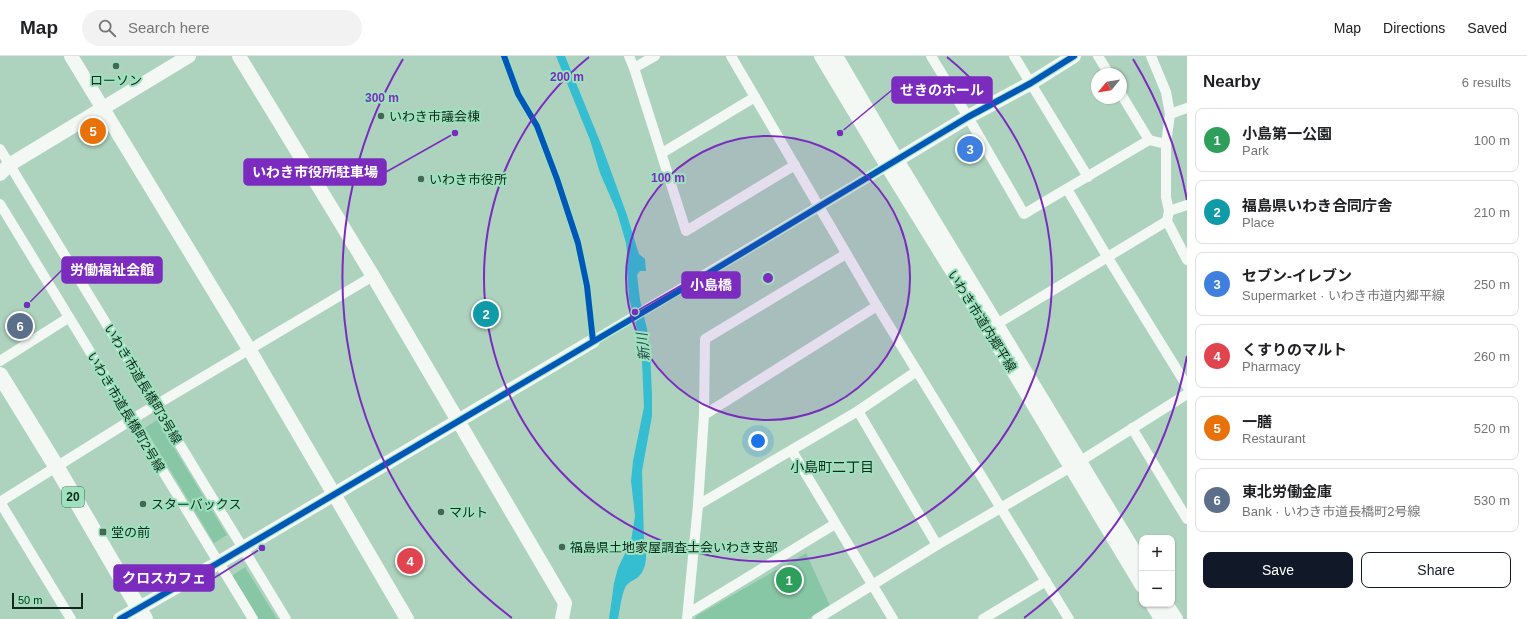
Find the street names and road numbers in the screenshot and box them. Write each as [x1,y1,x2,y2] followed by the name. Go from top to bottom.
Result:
[945,267,1019,375] street label: いわき市道内郷平線
[101,321,185,447] street label: いわき市道長橋町3号線
[84,349,168,475] street label: いわき市道長橋町2号線
[62,487,84,507] road number: 20

